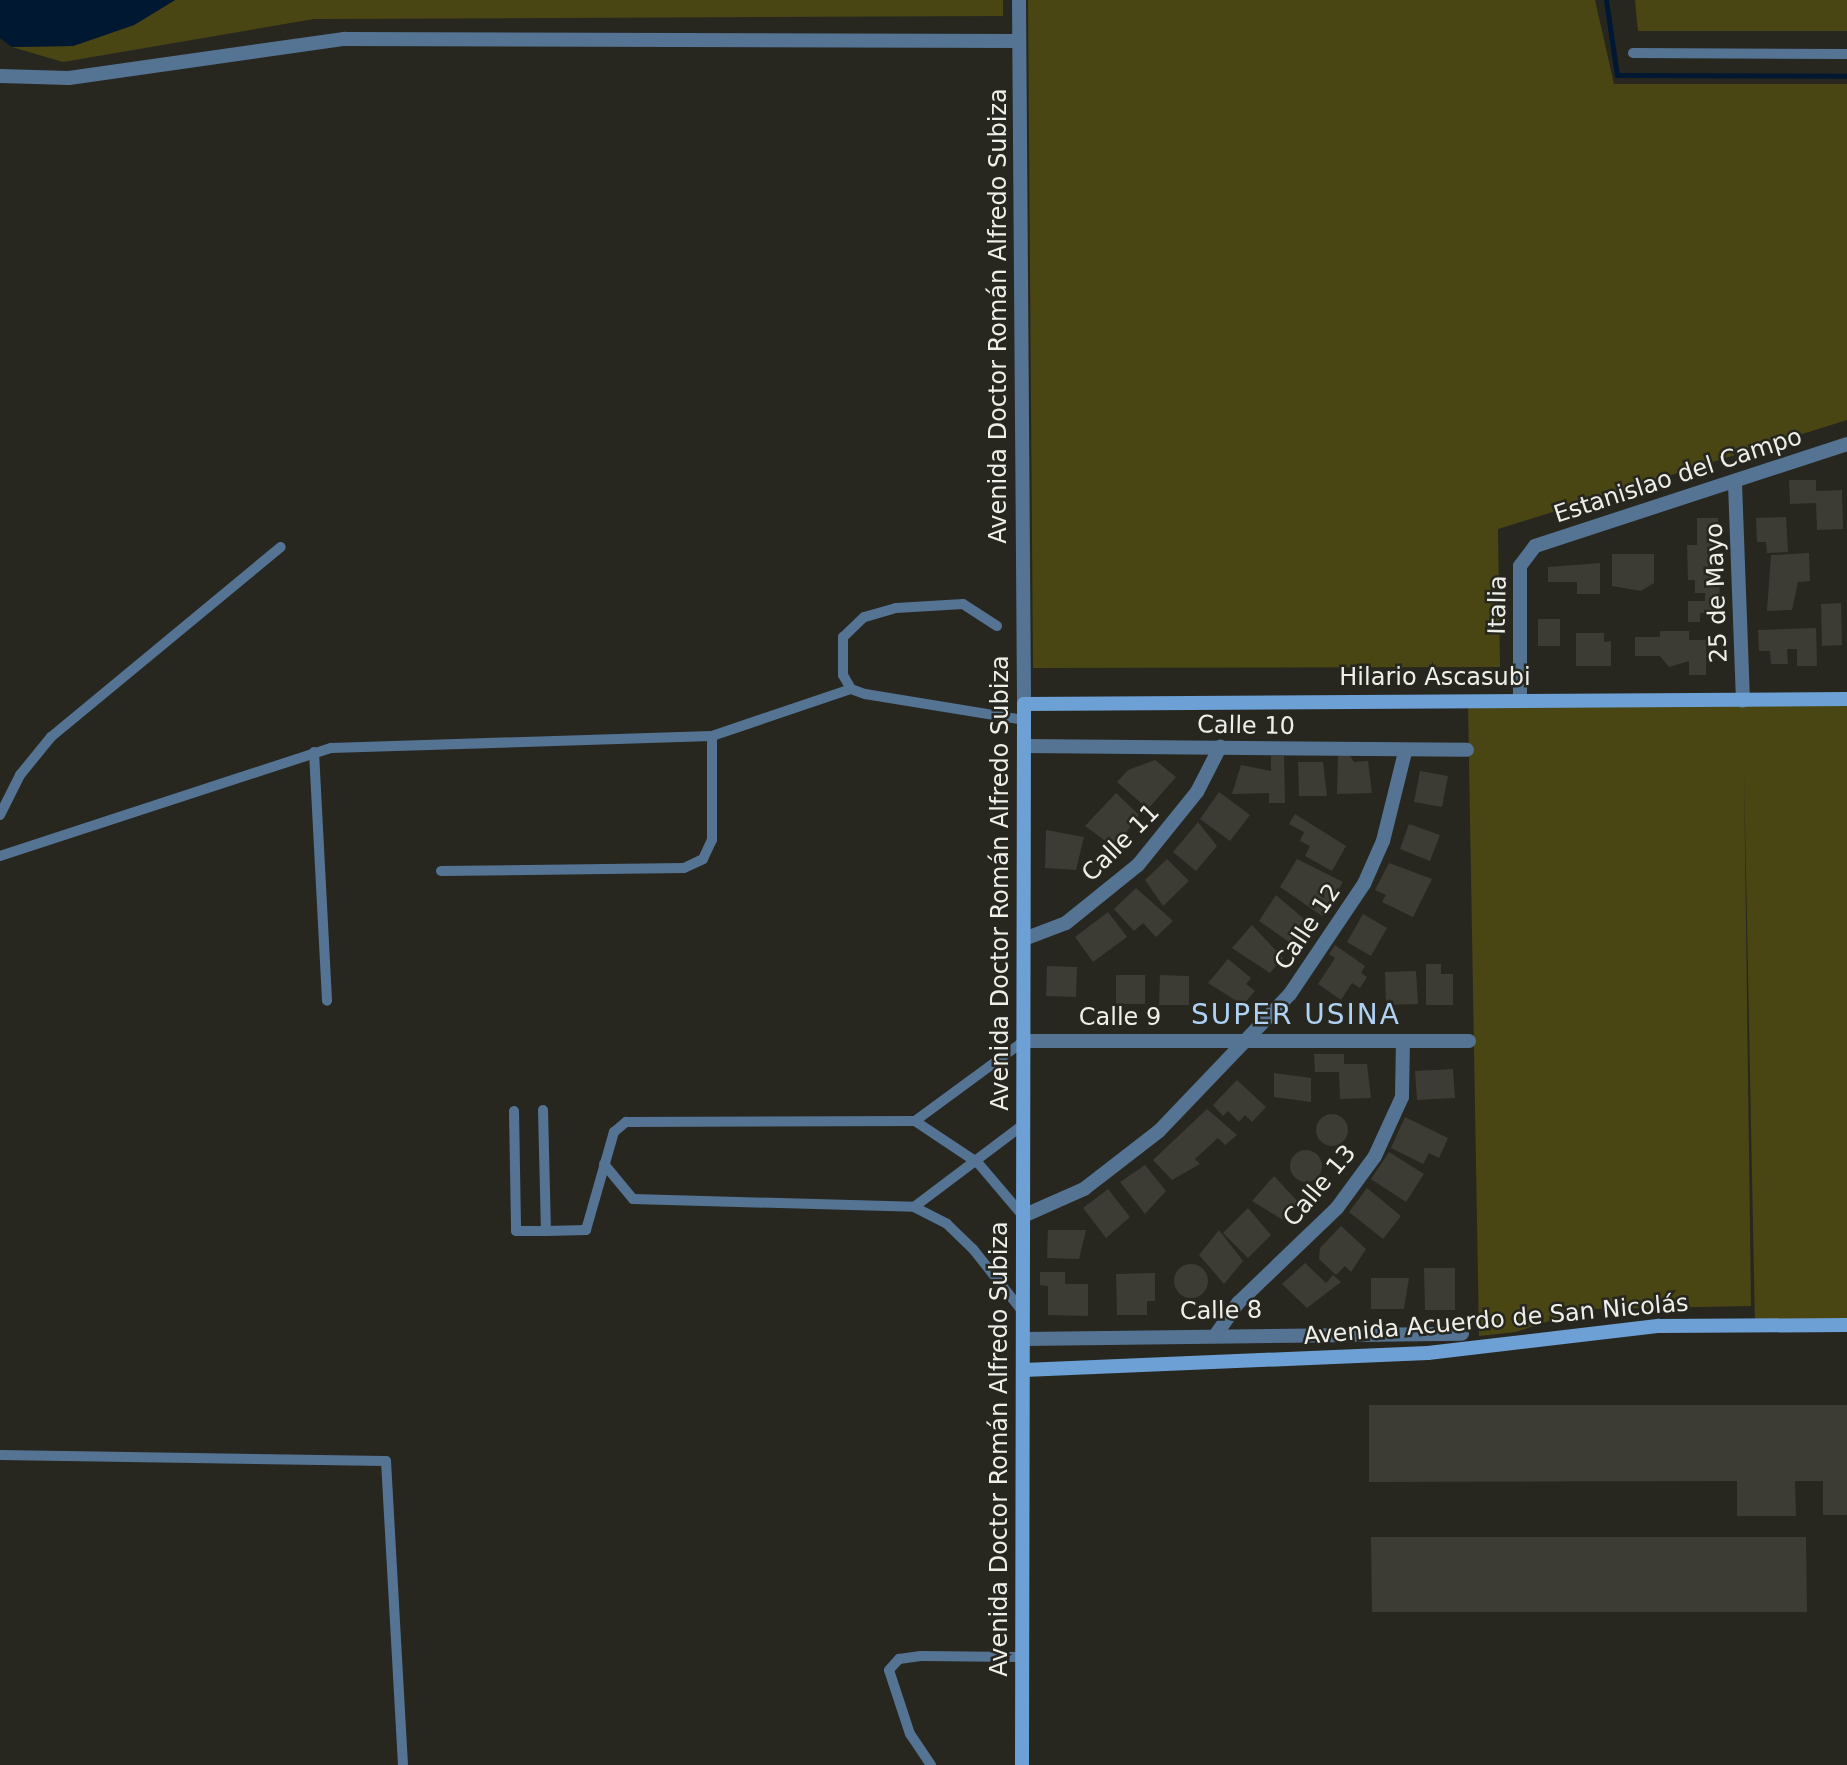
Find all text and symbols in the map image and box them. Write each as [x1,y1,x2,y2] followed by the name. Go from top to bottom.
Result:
[985,88,1013,544] street label: Avenida Doctor Román Alfredo Subiza
[1550,422,1806,530] street label: Estanislao del Campo
[1700,522,1734,664] street label: 25 de Mayo
[1483,575,1513,635] street label: Italia
[987,655,1015,1111] street label: Avenida Doctor Román Alfredo Subiza
[1339,664,1531,692] street label: Hilario Ascasubi
[1197,711,1295,741] street label: Calle 10
[1076,798,1166,888] street label: Calle 11
[1269,878,1347,976] street label: Calle 12
[1192,998,1400,1032] district label: SUPER USINA
[1079,1004,1161,1032] street label: Calle 9
[1278,1139,1362,1233] street label: Calle 13
[986,1221,1014,1677] street label: Avenida Doctor Román Alfredo Subiza
[1302,1289,1690,1351] street label: Avenida Acuerdo de San Nicolás
[1180,1296,1262,1326] street label: Calle 8

